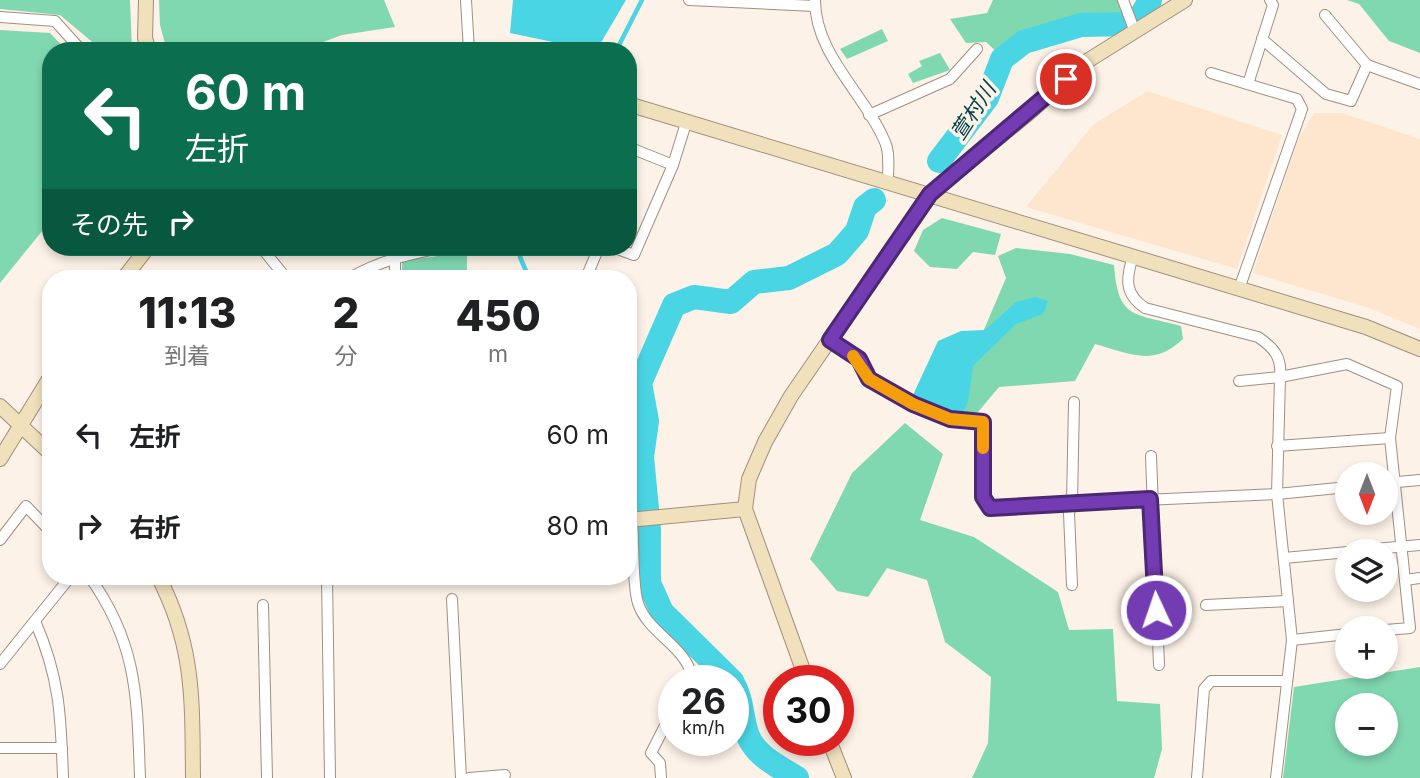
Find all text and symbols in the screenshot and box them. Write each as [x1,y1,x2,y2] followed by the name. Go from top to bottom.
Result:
[1036,49,1096,109] pin
[1047,60,1085,98] icon: arrive
[185,63,306,122] text: 60 m
[70,70,161,161] icon: left
[945,76,1002,144] water label: 萱村川
[185,129,249,168] text: 左折
[162,203,200,241] icon: right
[70,209,148,240] text: その先
[138,287,236,338] text: 11:13
[332,287,359,338] text: 2
[455,290,541,341] text: 450
[488,340,508,368] text: m
[164,342,210,370] text: 到着
[334,342,357,370] text: 分
[70,416,108,454] icon: left
[546,419,609,450] text: 60 m
[129,421,181,452] text: 左折
[1335,462,1398,525] north arrow
[1335,462,1398,756] map controls
[70,507,108,545] icon: right
[546,510,609,541] text: 80 m
[129,512,181,543] text: 右折
[1335,539,1398,602] button: layers
[1119,573,1193,647] position arrow
[1335,616,1398,679] button: +
[763,665,854,756] speed limit sign: 30
[681,680,726,722] text: 26
[1335,693,1398,756] button: −
[682,717,725,738] text: km/h

